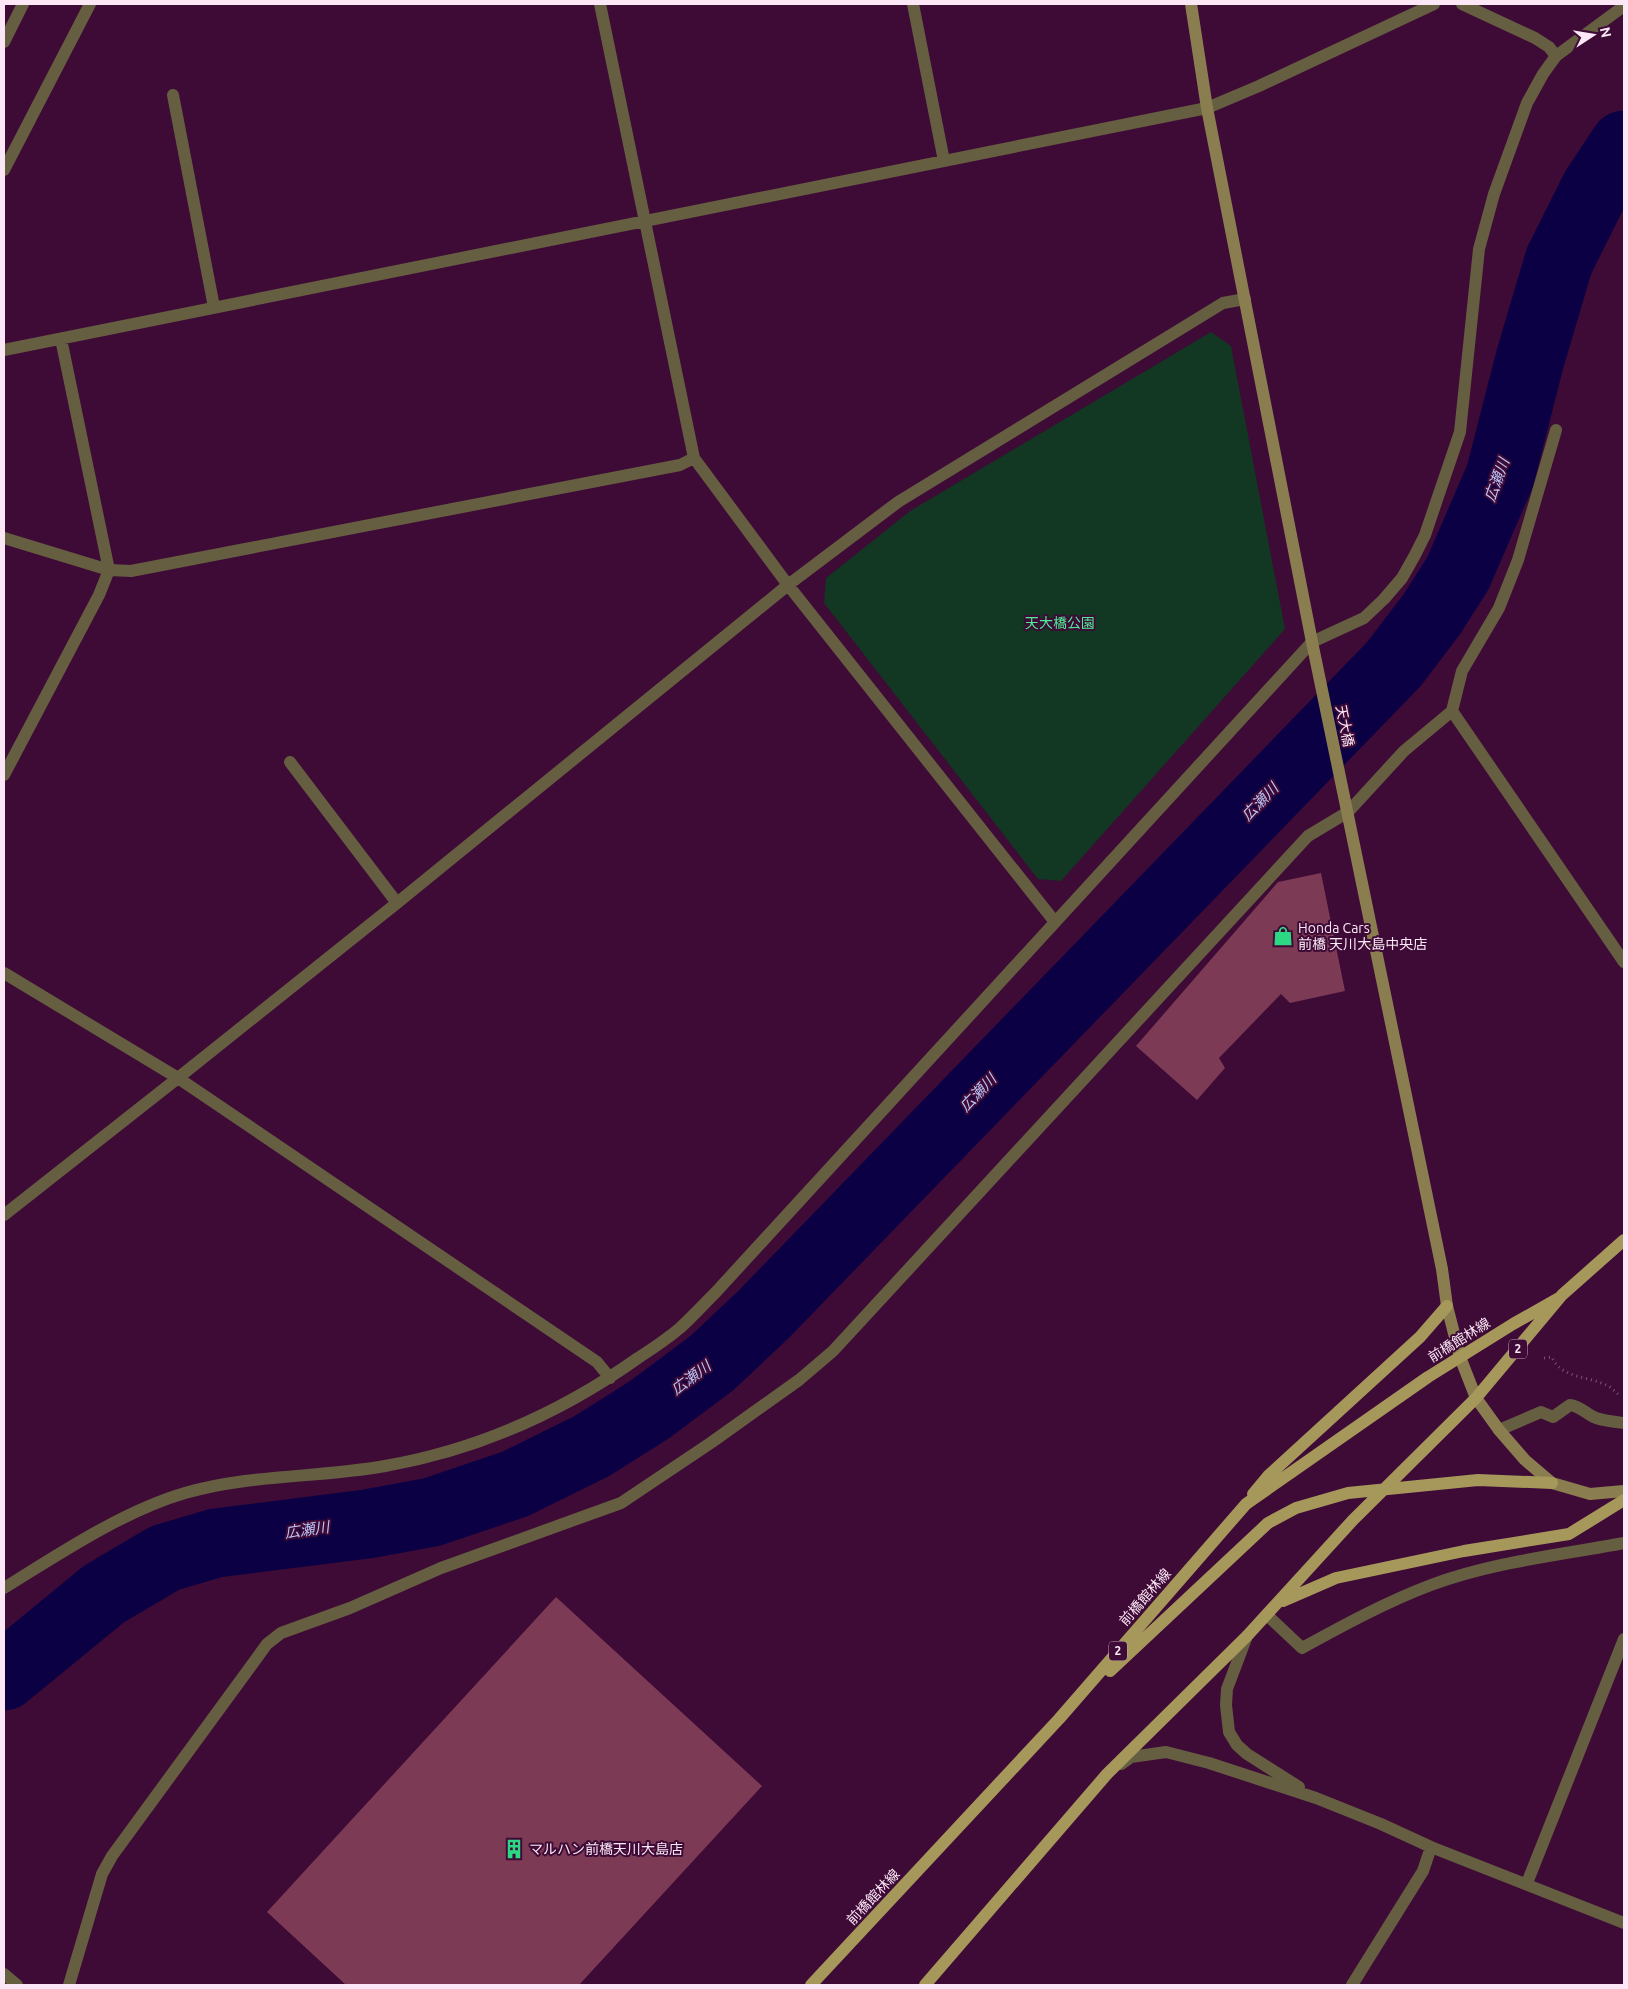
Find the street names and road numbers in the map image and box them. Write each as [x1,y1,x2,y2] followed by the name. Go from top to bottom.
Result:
[1333,704,1357,748] street label: 天大橋
[1425,1315,1493,1365] street label: 前橋館林線
[1509,1340,1527,1358] road number: 2
[1116,1565,1174,1629] street label: 前橋館林線
[1109,1642,1127,1660] road number: 2
[843,1866,903,1928] street label: 前橋館林線

